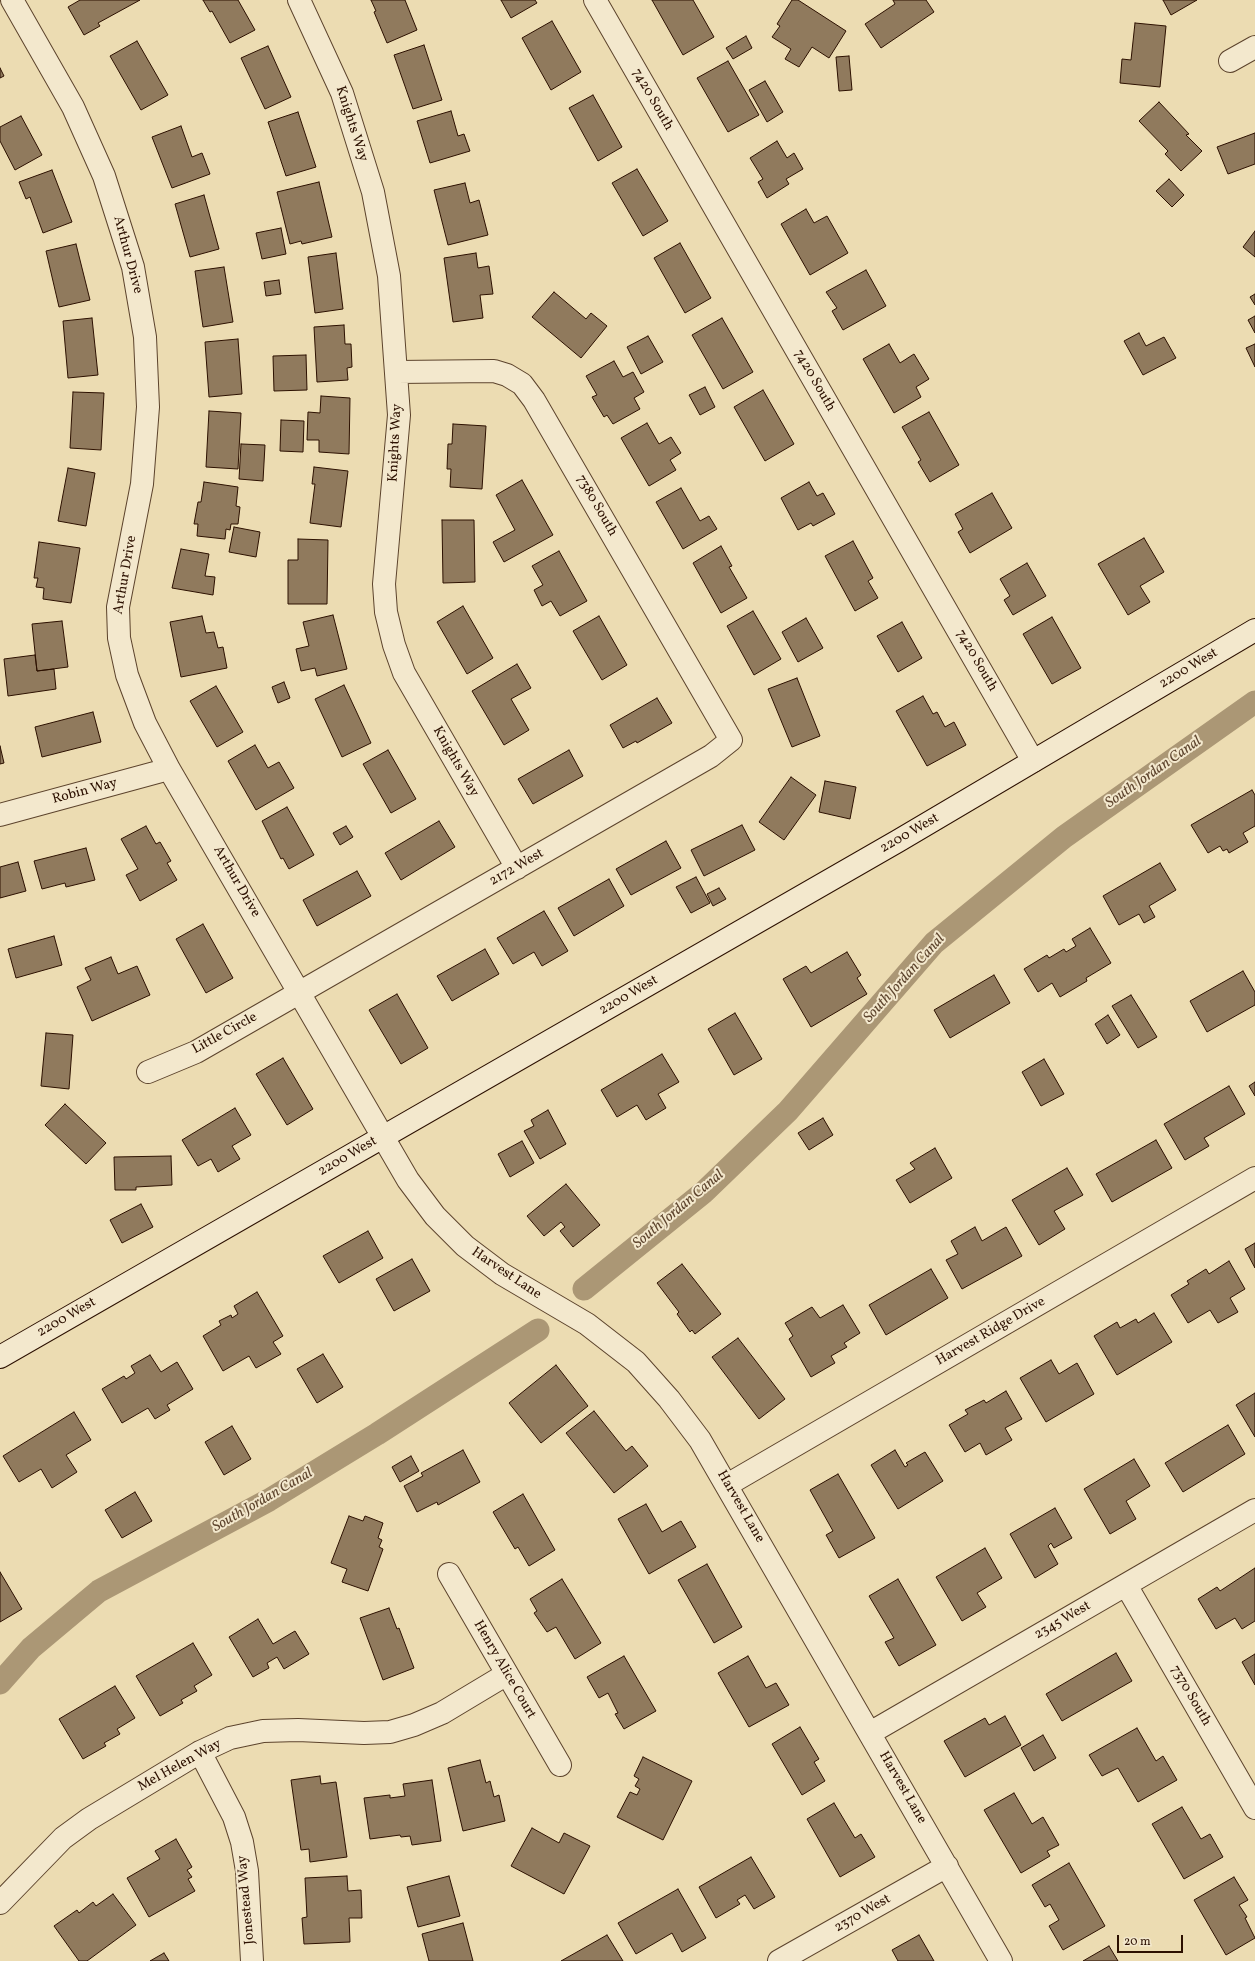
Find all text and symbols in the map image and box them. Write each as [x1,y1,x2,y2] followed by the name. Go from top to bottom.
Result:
[628,66,676,134] street label: 7420 South
[331,84,371,164] street label: Knights Way
[109,214,145,296] street label: Arthur Drive
[790,347,838,415] street label: 7420 South
[386,403,406,483] street label: Knights Way
[572,472,620,540] street label: 7380 South
[111,534,141,616] street label: Arthur Drive
[952,627,1000,695] street label: 7420 South
[1157,645,1221,693] street label: 2200 West
[428,724,482,800] street label: Knights Way
[1103,733,1205,813] water label: South Jordan Canal
[51,775,119,809] street label: Robin Way
[878,810,942,858] street label: 2200 West
[209,843,263,921] street label: Arthur Drive
[487,846,547,890] street label: 2172 West
[861,931,949,1027] water label: South Jordan Canal
[597,972,661,1020] street label: 2200 West
[190,1009,260,1059] street label: Little Circle
[316,1133,380,1181] street label: 2200 West
[630,1167,728,1253] water label: South Jordan Canal
[468,1244,544,1304] street label: Harvest Lane
[35,1294,99,1342] street label: 2200 West
[933,1294,1049,1370] street label: Harvest Ridge Drive
[210,1465,316,1537] water label: South Jordan Canal
[713,1468,767,1546] street label: Harvest Lane
[1032,1598,1094,1644] street label: 2345 West
[469,1618,539,1722] street label: Henry Alice Court
[1166,1663,1214,1729] street label: 7370 South
[135,1736,225,1796] street label: Mel Helen Way
[875,1749,929,1827] street label: Harvest Lane
[235,1855,259,1945] street label: Jonestead Way
[832,1891,894,1937] street label: 2370 West
[1119,1927,1185,1953] scale bar
[1124,1934,1151,1950] text: 20 m

